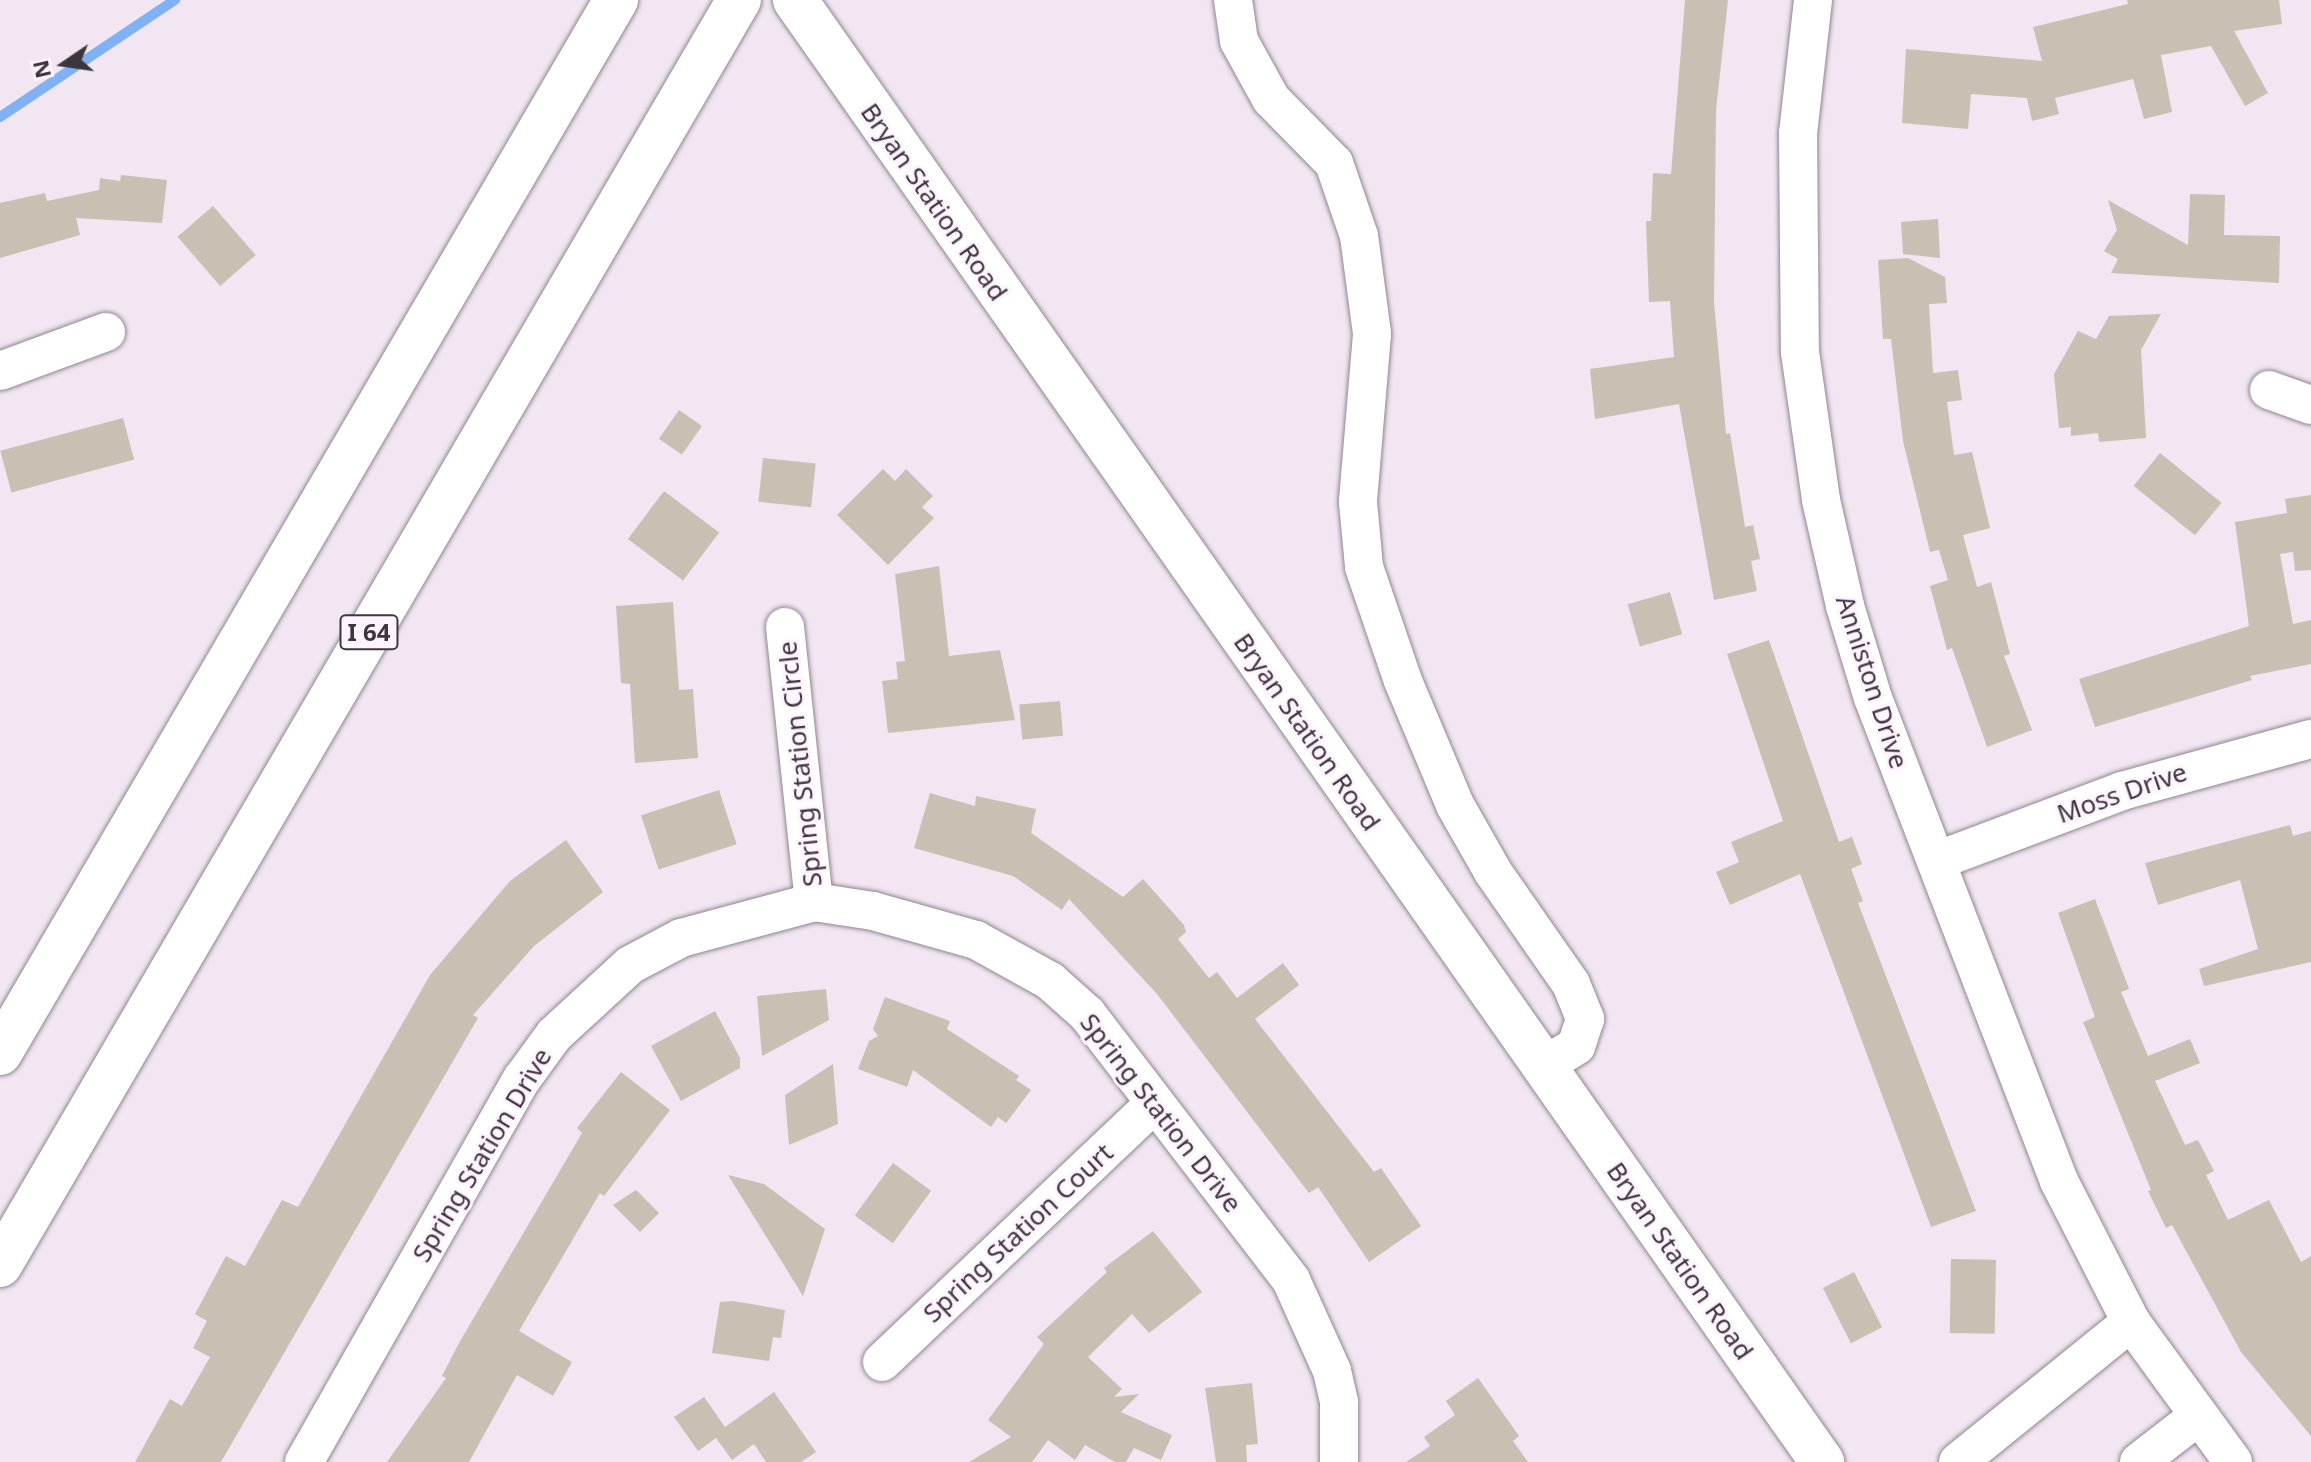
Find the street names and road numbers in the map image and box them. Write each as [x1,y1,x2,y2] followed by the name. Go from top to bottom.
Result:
[854,97,1014,307] street label: Bryan Station Road
[1829,592,1915,772] street label: Anniston Drive
[339,612,399,652] road number: I 64
[1227,627,1387,837] street label: Bryan Station Road
[772,640,828,888] street label: Spring Station Circle
[2053,756,2191,830] street label: Moss Drive
[1074,1007,1248,1219] street label: Spring Station Drive
[406,1043,558,1267] street label: Spring Station Drive
[917,1137,1119,1329] street label: Spring Station Court
[1600,1156,1760,1366] street label: Bryan Station Road

